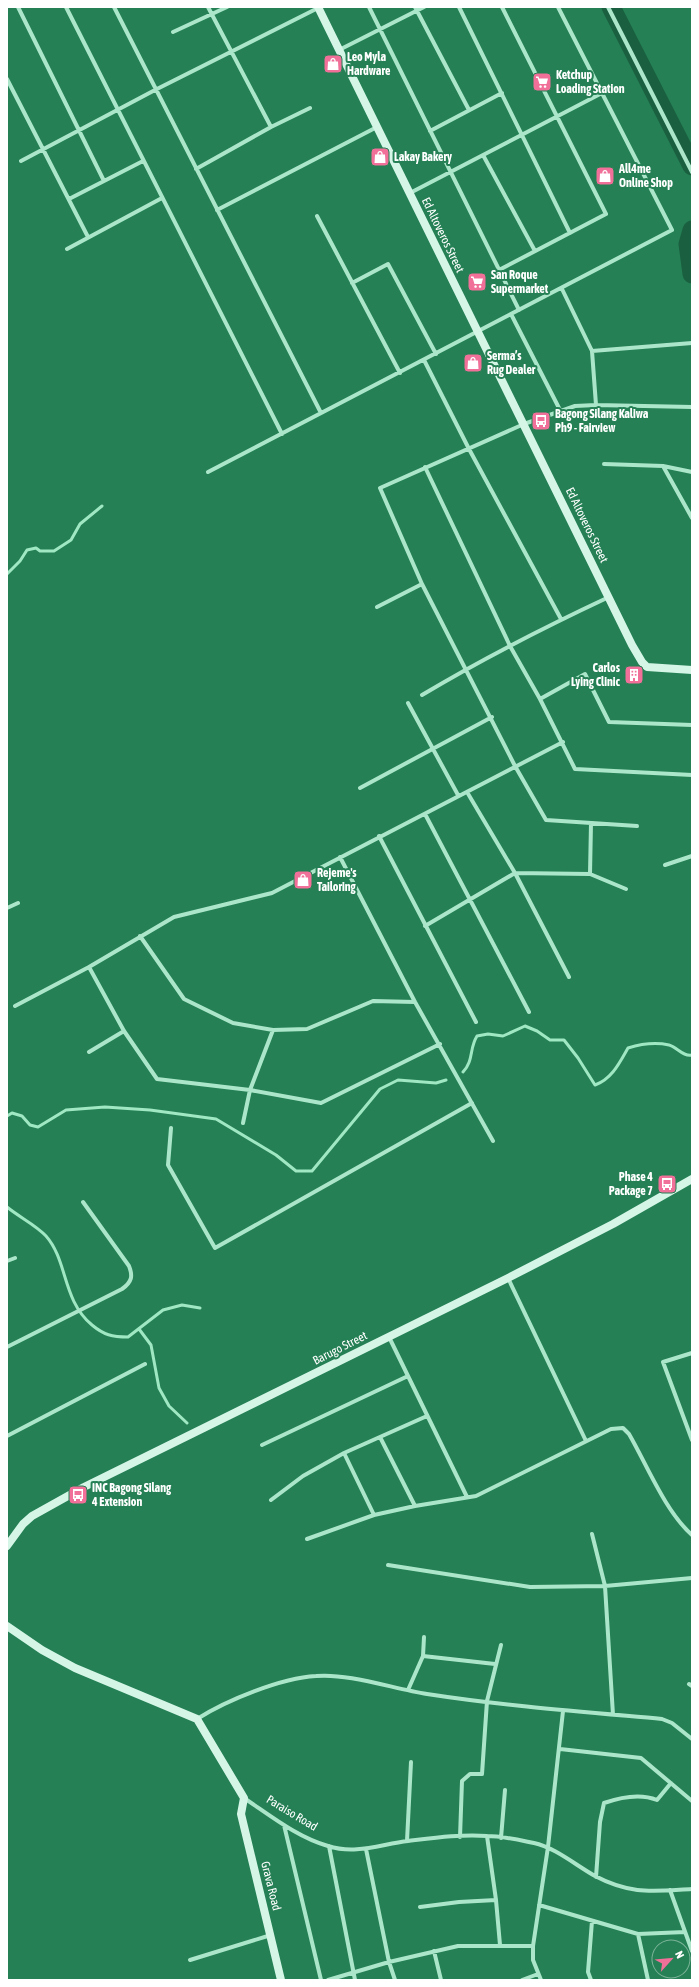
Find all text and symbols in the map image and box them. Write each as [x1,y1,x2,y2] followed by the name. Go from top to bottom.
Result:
[347,50,391,78] place label: Leo Myla Hardware
[322,53,344,75] shop icon: Leo Myla Hardware
[556,68,625,96] place label: Ketchup Loading Station
[531,71,553,93] supermarket icon: Ketchup Loading Station
[369,146,391,168] shop icon: Lakay Bakery
[394,150,452,164] place label: Lakay Bakery
[618,162,673,190] place label: All4me Online Shop
[594,165,616,187] shop icon: All4me Online Shop
[419,195,468,275] street label: Ed Altoveros Street
[491,268,549,296] place label: San Roque Supermarket
[466,271,488,293] supermarket icon: San Roque Supermarket
[487,349,536,377] place label: Serma’s Rug Dealer
[462,352,484,374] shop icon: Serma’s Rug Dealer
[555,407,649,435] place label: Bagong Silang Kaliwa Ph9 - Fairview
[530,410,552,432] bus stop icon: Bagong Silang Kaliwa Ph9 - Fairview
[563,485,612,565] street label: Ed Altoveros Street
[571,661,621,689] place label: Carlos Lying Clinic
[623,664,645,686] building icon: Carlos Lying Clinic
[317,866,357,894] place label: Rejeme's Tailoring
[292,869,314,891] shop icon: Rejeme's Tailoring
[609,1170,653,1198] place label: Phase 4 Package 7
[656,1173,678,1195] bus stop icon: Phase 4 Package 7
[310,1328,370,1368] street label: Barugo Street
[91,1481,172,1509] place label: INC Bagong Silang 4 Extension
[67,1484,89,1506] bus stop icon: INC Bagong Silang 4 Extension
[264,1792,320,1834] street label: Paraiso Road
[258,1860,284,1912] street label: Grava Road
[651,1939,691,1979] north arrow
[673,1949,687,1960] text: N

